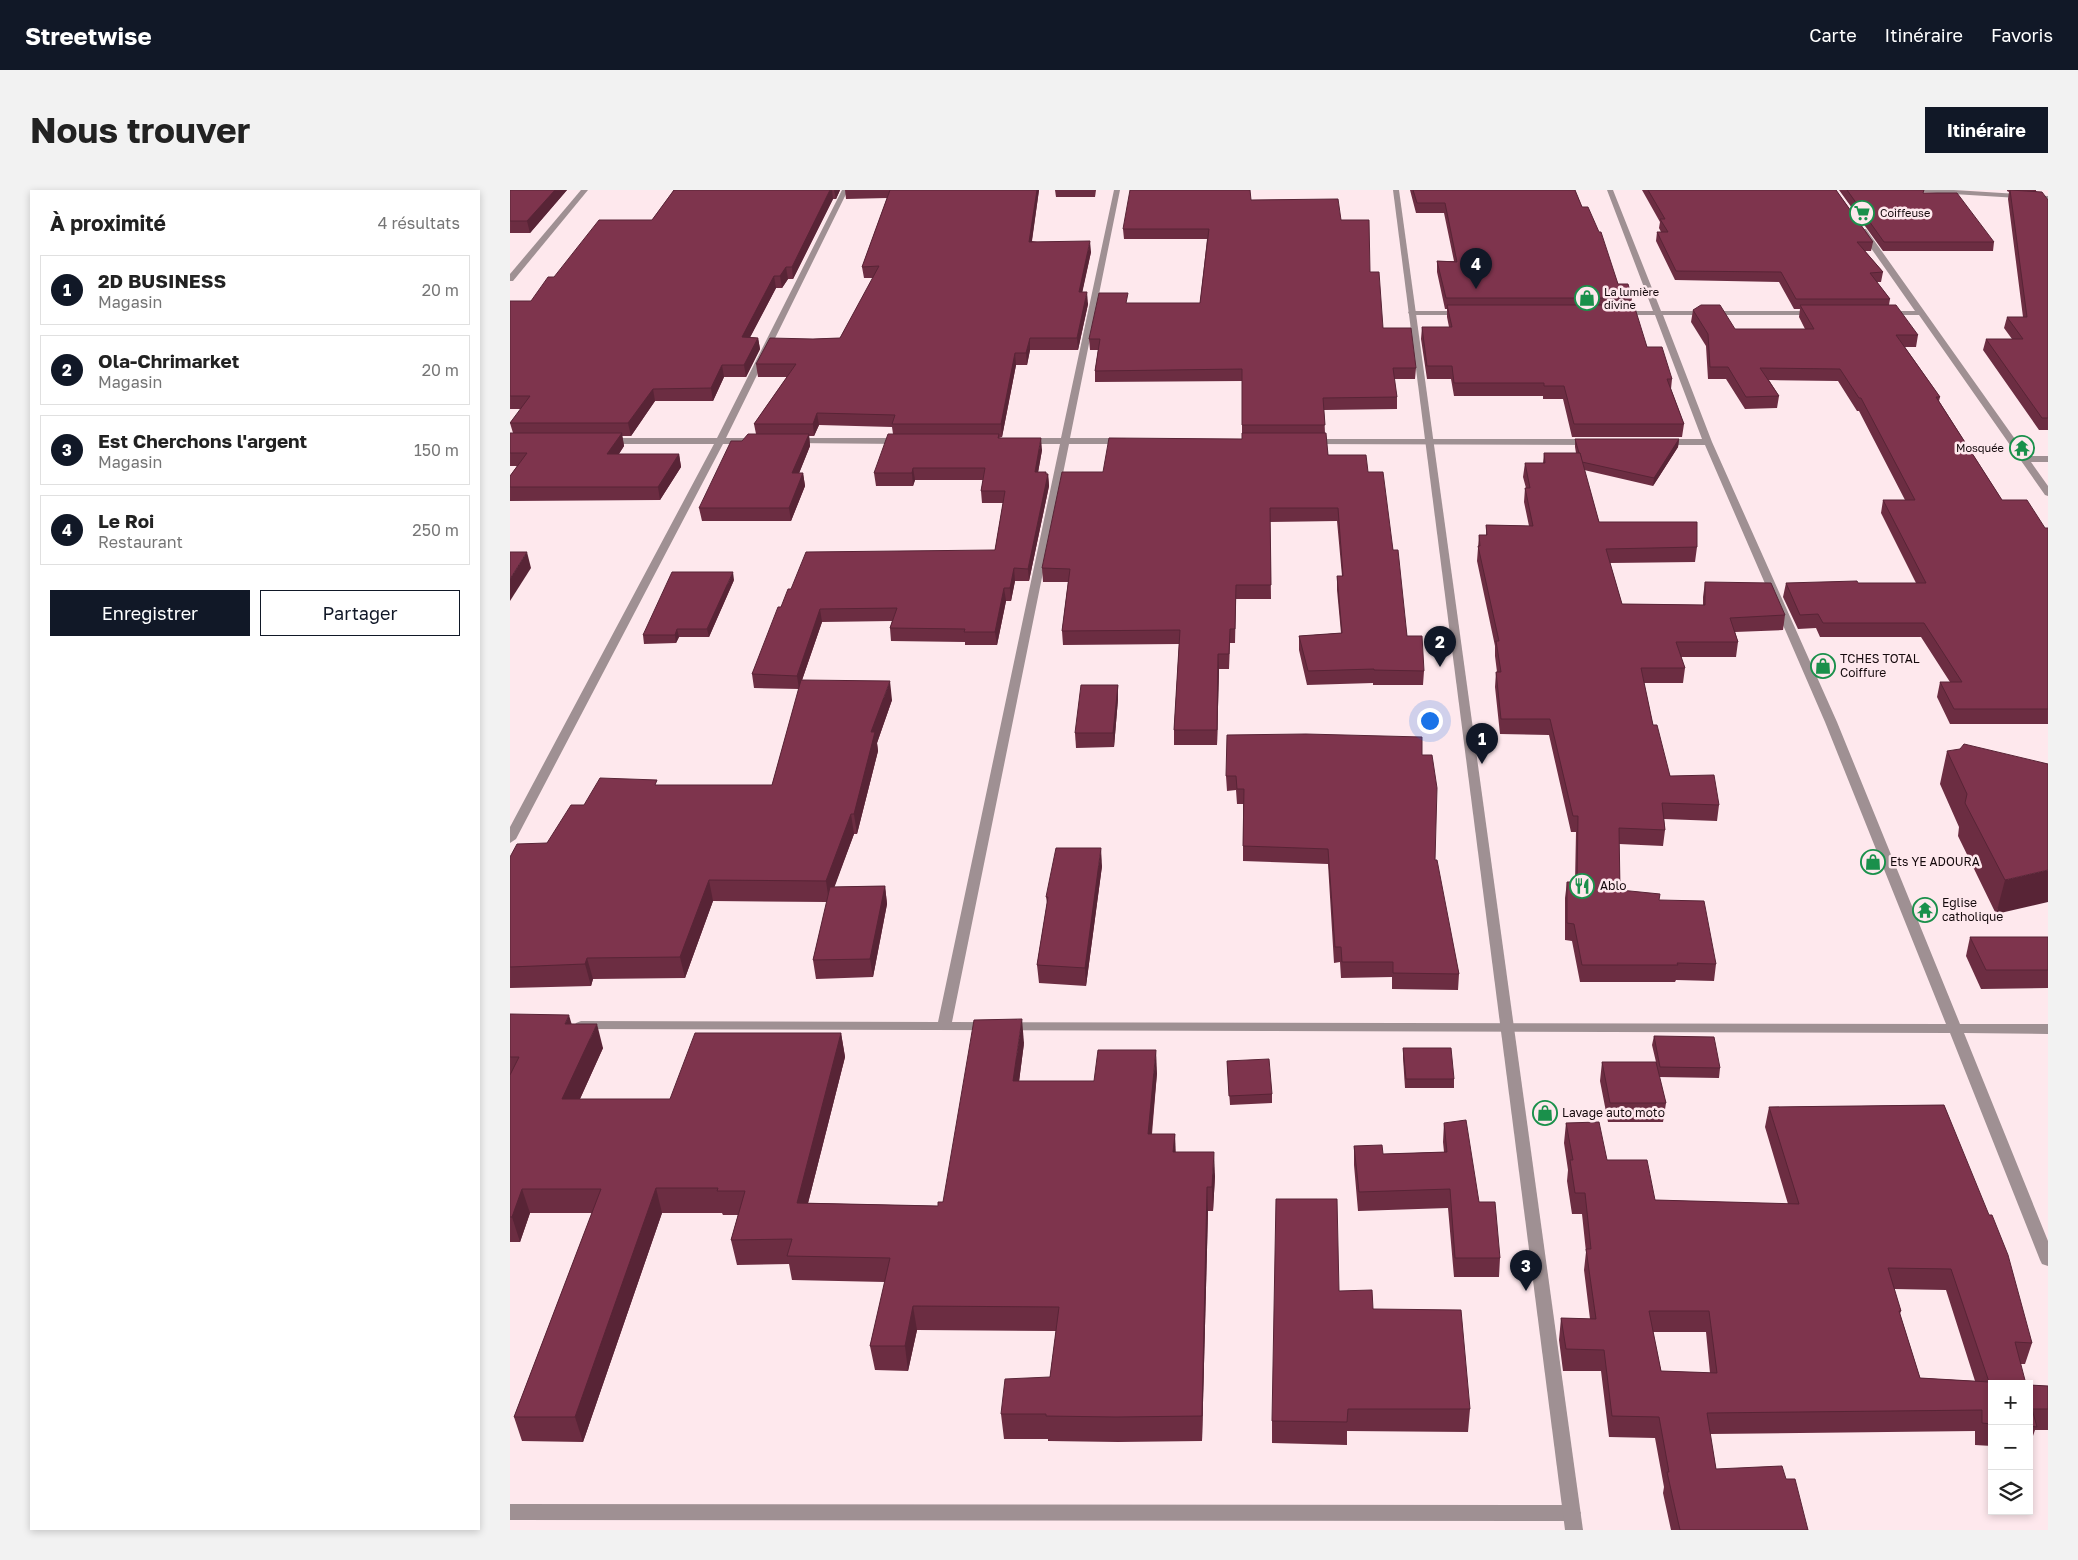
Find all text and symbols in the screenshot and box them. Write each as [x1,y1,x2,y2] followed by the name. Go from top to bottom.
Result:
[25,21,152,50] text: Streetwise
[1809,24,1857,46] text: Carte
[1885,24,1963,46] text: Itinéraire
[1991,24,2053,46] text: Favoris
[1925,107,2048,153] button: Itinéraire
[30,109,250,151] text: Nous trouver
[1849,200,1875,226] supermarket icon: Coiffeuse
[1880,206,1930,219] place label: Coiffeuse
[50,210,166,236] text: À proximité
[378,213,460,233] text: 4 résultats
[1460,248,1492,289] pin: 4
[98,269,226,292] text: 2D BUSINESS
[63,280,71,300] text: 1
[422,280,459,300] text: 20 m
[1574,285,1600,311] shop icon: La lumière divine
[1604,285,1659,311] place label: La lumière divine
[98,292,162,312] text: Magasin
[98,349,239,372] text: Ola-Chrimarket
[62,360,72,380] text: 2
[422,360,459,380] text: 20 m
[98,372,162,392] text: Magasin
[98,429,307,452] text: Est Cherchons l'argent
[2009,435,2035,461] temple icon: Mosquée
[62,440,72,460] text: 3
[414,440,459,460] text: 150 m
[1956,441,2004,454] place label: Mosquée
[98,452,162,472] text: Magasin
[98,509,154,532] text: Le Roi
[62,520,72,540] text: 4
[412,520,459,540] text: 250 m
[98,532,183,552] text: Restaurant
[50,590,250,636] button: Enregistrer
[260,590,460,636] button: Partager
[1424,626,1456,667] pin: 2
[1840,651,1920,680] place label: TCHES TOTAL Coiffure
[1810,653,1836,679] shop icon: TCHES TOTAL Coiffure
[1417,708,1443,734] your location
[1466,723,1498,764] pin: 1
[1860,849,1886,875] shop icon: Ets YE ADOURA
[1890,854,1980,869] place label: Ets YE ADOURA
[1569,873,1595,899] restaurant icon: Ablo
[1600,878,1626,893] place label: Ablo
[1942,895,2003,924] place label: Eglise catholique
[1912,897,1938,923] temple icon: Eglise catholique
[1532,1100,1558,1126] shop icon: Lavage auto moto
[1562,1105,1665,1120] place label: Lavage auto moto
[1510,1250,1542,1291] pin: 3
[1988,1380,2033,1515] map controls
[1988,1380,2033,1425] button: +
[1988,1425,2033,1470] button: −
[1988,1470,2033,1515] button: layers

